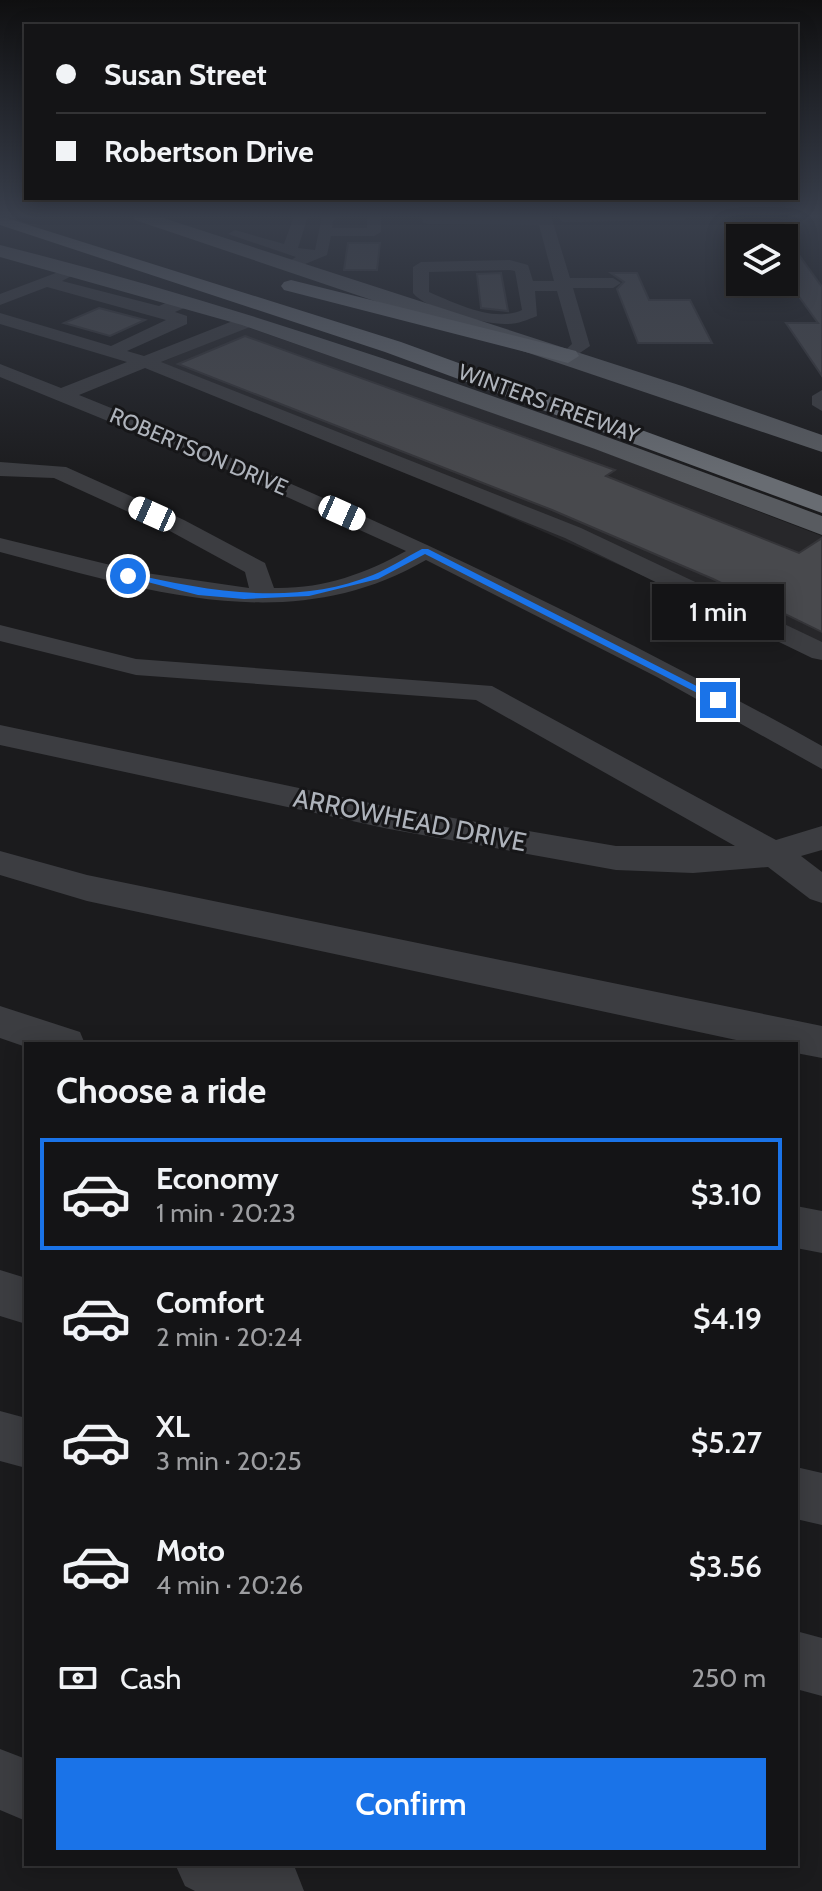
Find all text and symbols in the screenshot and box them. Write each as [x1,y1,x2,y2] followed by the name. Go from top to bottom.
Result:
[104,56,267,93] text: Susan Street
[104,133,314,170] text: Robertson Drive
[726,224,798,296] map controls
[726,224,798,296] button: layers
[455,358,644,449] street label: WINTERS FREEWAY
[106,402,292,501] street label: ROBERTSON DRIVE
[315,492,369,534] car
[125,493,179,535] car
[110,558,146,594] route start
[652,584,784,640] callout: 1 min
[689,596,747,628] text: 1 min
[700,682,736,718] route end
[291,782,529,858] street label: ARROWHEAD DRIVE
[56,1068,266,1112] text: Choose a ride
[60,1158,132,1230] icon: car
[156,1160,279,1197] text: Economy
[691,1176,762,1213] text: $3.10
[156,1197,296,1229] text: 1 min · 20:23
[60,1282,132,1354] icon: car
[156,1284,264,1321] text: Comfort
[693,1300,762,1337] text: $4.19
[156,1321,302,1353] text: 2 min · 20:24
[60,1406,132,1478] icon: car
[156,1408,190,1445] text: XL
[691,1424,762,1461] text: $5.27
[156,1445,302,1477] text: 3 min · 20:25
[60,1530,132,1602] icon: car
[156,1532,225,1569] text: Moto
[689,1548,762,1585] text: $3.56
[156,1569,303,1601] text: 4 min · 20:26
[56,1656,100,1700] icon: cash
[120,1660,182,1697] text: Cash
[692,1662,766,1694] text: 250 m
[56,1758,766,1850] button: Confirm

